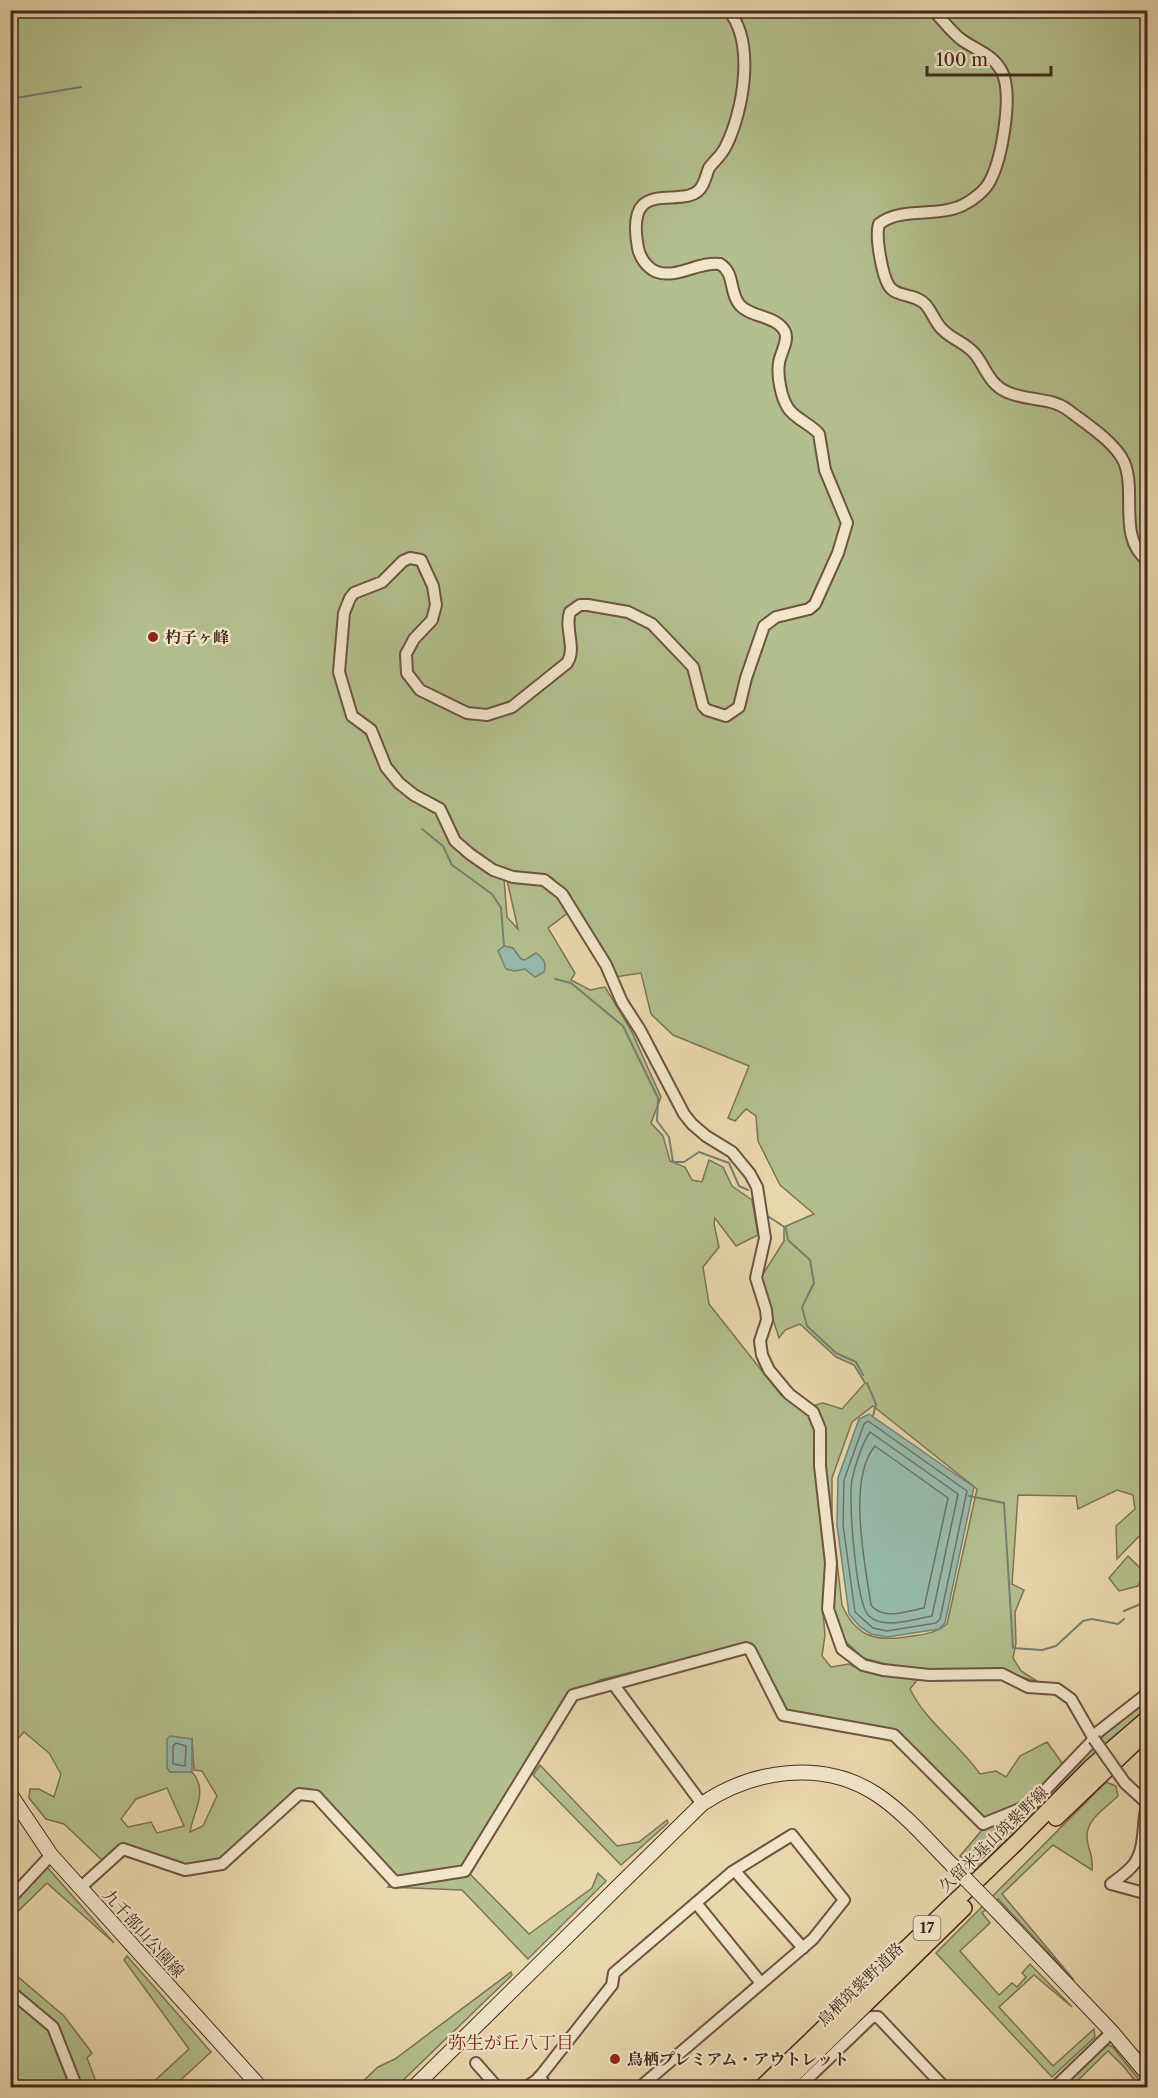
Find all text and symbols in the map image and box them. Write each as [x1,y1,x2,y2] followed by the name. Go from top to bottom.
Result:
[927,39,1052,77] scale bar
[936,49,988,71] text: 100 m
[165,627,229,647] place label: 杓子ヶ峰
[146,630,160,644] marker: 杓子ヶ峰
[934,1782,1052,1896] street label: 久留米基山筑紫野線
[99,1885,189,1981] street label: 九千部山公園線
[914,1916,940,1940] road number: 17
[813,1938,907,2030] street label: 鳥栖筑紫野道路
[448,2032,574,2054] district label: 弥生が丘八丁目
[627,2049,849,2069] place label: 鳥栖プレミアム・アウトレット
[608,2052,622,2066] marker: 鳥栖プレミアム・アウトレット

